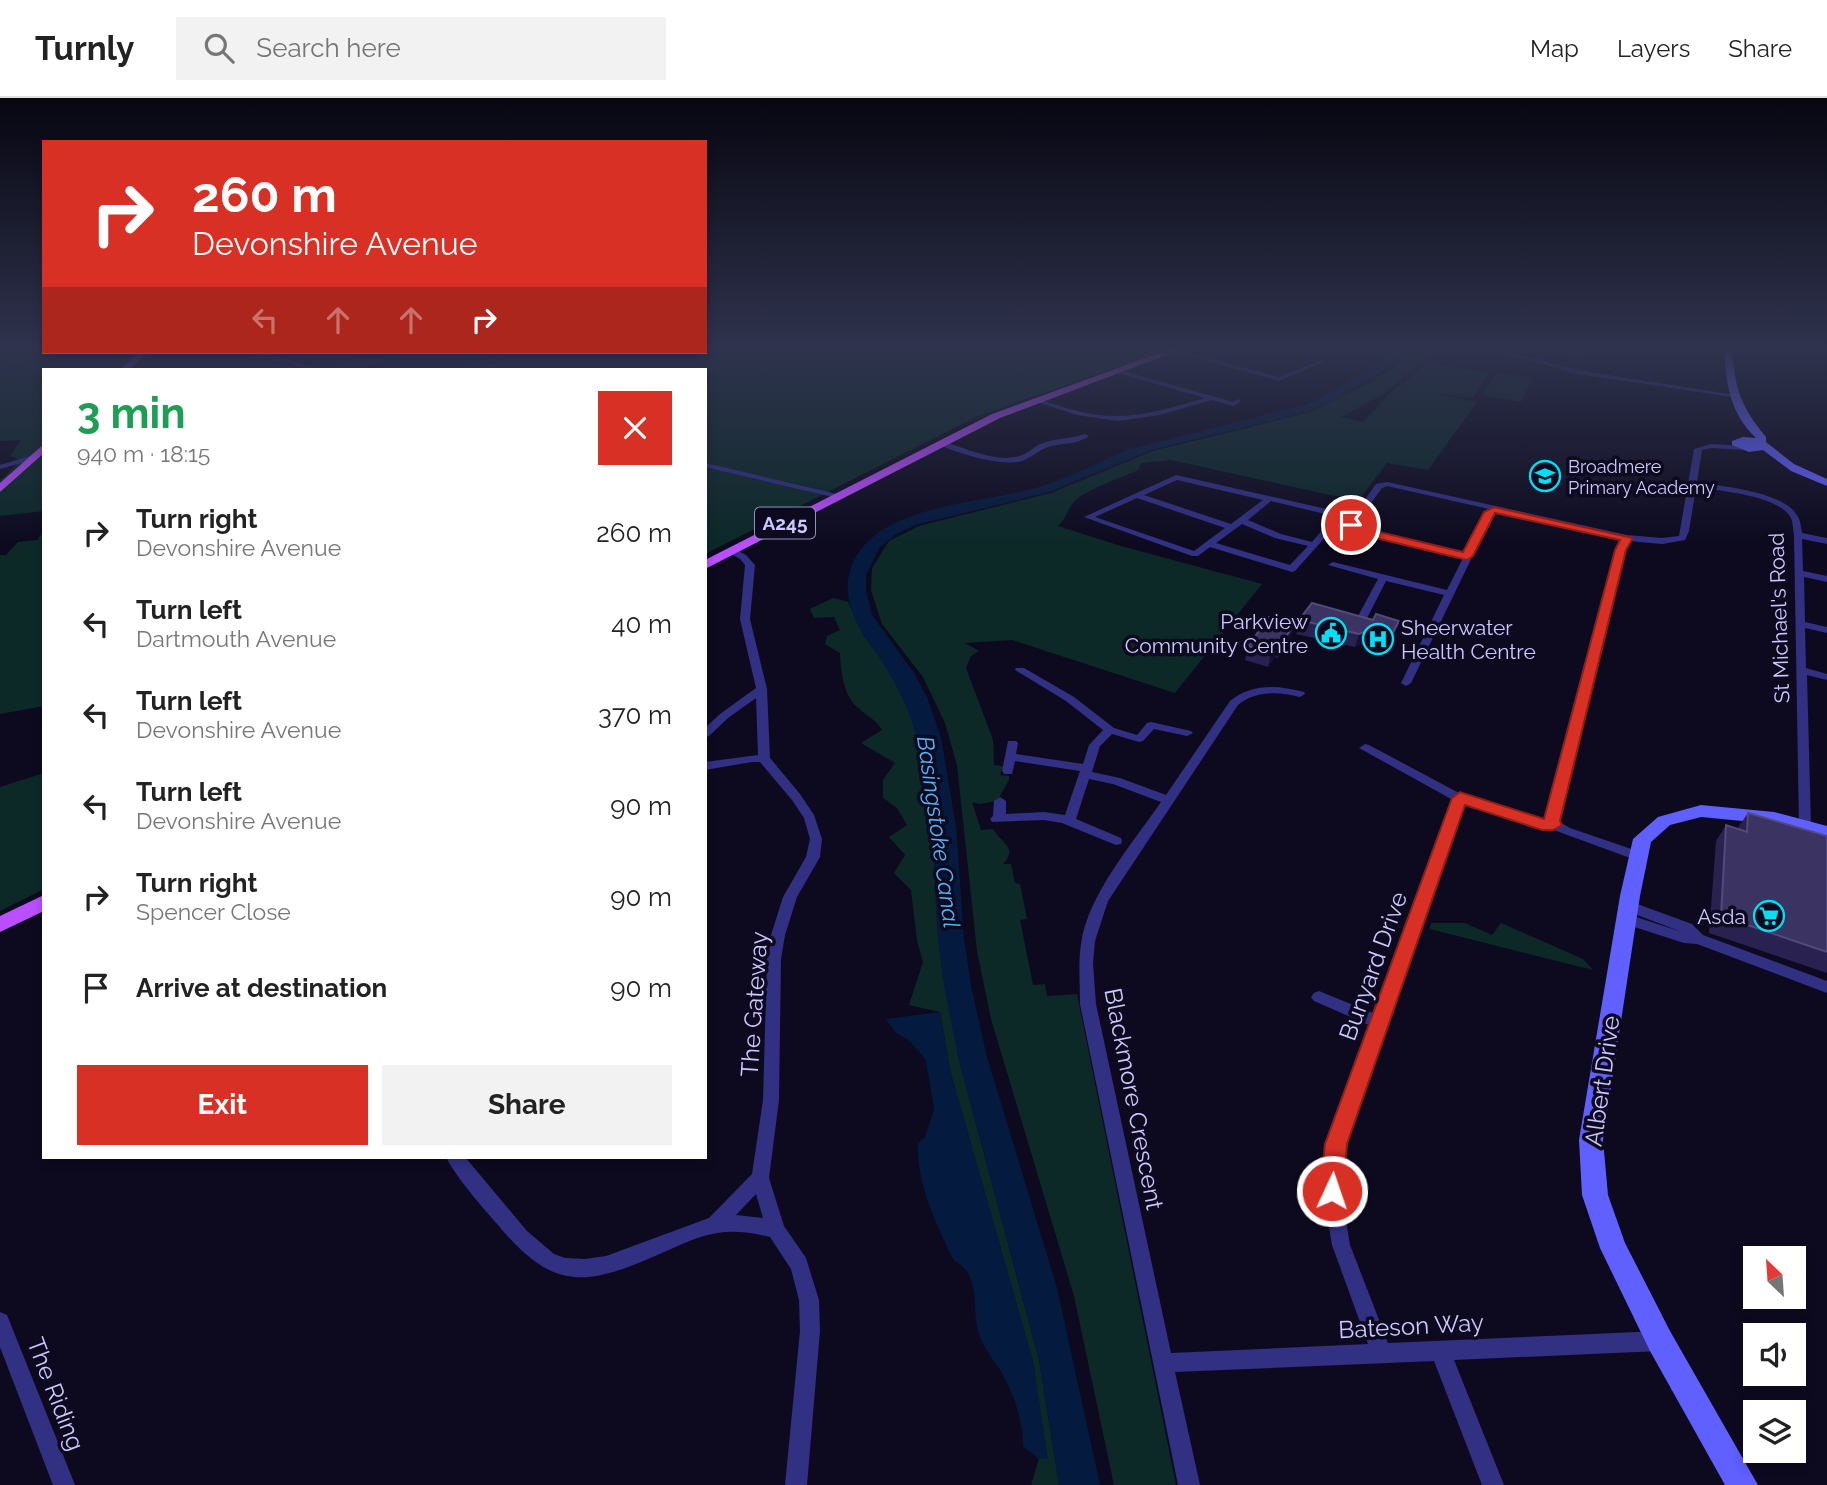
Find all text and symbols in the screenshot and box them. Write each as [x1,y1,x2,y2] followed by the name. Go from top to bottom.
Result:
[176,17,666,80] search box
[35,29,134,68] text: Turnly
[200,29,238,67] icon: search
[256,33,401,63] text: Search here
[1530,34,1579,63] text: Map
[1617,34,1690,63] text: Layers
[1728,34,1792,63] text: Share
[192,166,337,223] text: 260 m
[77,168,168,259] icon: right
[192,225,477,262] text: Devonshire Avenue
[246,301,284,339] icon: left
[319,301,357,339] icon: ahead
[392,301,430,339] icon: ahead
[465,301,503,339] icon: right
[77,389,186,438] text: 3 min
[598,391,672,465] button: close
[77,440,210,467] text: 940 m · 18:15
[1568,456,1715,498] place label: Broadmere Primary Academy
[1528,459,1562,493] school or university icon: Broadmere Primary Academy
[1321,495,1381,555] pin
[136,504,257,534] text: Turn right
[1332,506,1370,544] icon: arrive
[755,508,815,538] road number: A245
[77,514,115,552] icon: right
[596,518,672,548] text: 260 m
[1764,532,1794,704] street label: St Michael's Road
[136,534,341,561] text: Devonshire Avenue
[136,595,242,625] text: Turn left
[77,605,115,643] icon: left
[611,609,672,639] text: 40 m
[1125,609,1308,658] place label: Parkview Community Centre
[1401,615,1536,664] place label: Sheerwater Health Centre
[1314,616,1348,650] public building icon: Parkview Community Centre
[1361,622,1395,656] hospital icon: Sheerwater Health Centre
[136,625,336,652] text: Dartmouth Avenue
[136,686,242,716] text: Turn left
[77,696,115,734] icon: left
[598,700,672,730] text: 370 m
[136,716,341,743] text: Devonshire Avenue
[912,734,966,930] water label: Basingstoke Canal
[136,777,242,807] text: Turn left
[77,787,115,825] icon: left
[610,791,672,821] text: 90 m
[136,807,341,834] text: Devonshire Avenue
[136,868,257,898] text: Turn right
[77,878,115,916] icon: right
[610,882,672,912] text: 90 m
[1333,888,1413,1044] street label: Bunyard Drive
[136,898,291,925] text: Spencer Close
[1752,899,1786,933] supermarket icon: Asda
[1697,904,1746,929] place label: Asda
[734,930,774,1078] street label: The Gateway
[77,969,115,1007] icon: arrive
[136,973,387,1003] text: Arrive at destination
[610,973,672,1003] text: 90 m
[1098,986,1170,1212] street label: Blackmore Crescent
[1578,1014,1626,1148] street label: Albert Drive
[77,1065,368,1145] button: Exit
[382,1065,672,1145] button: Share
[1295,1154,1369,1228] position arrow
[1743,1246,1806,1309] north arrow
[1743,1246,1806,1463] map controls
[1338,1308,1484,1344] street label: Bateson Way
[1743,1323,1806,1386] button: sound
[21,1333,91,1455] street label: The Riding
[1743,1400,1806,1463] button: layers

